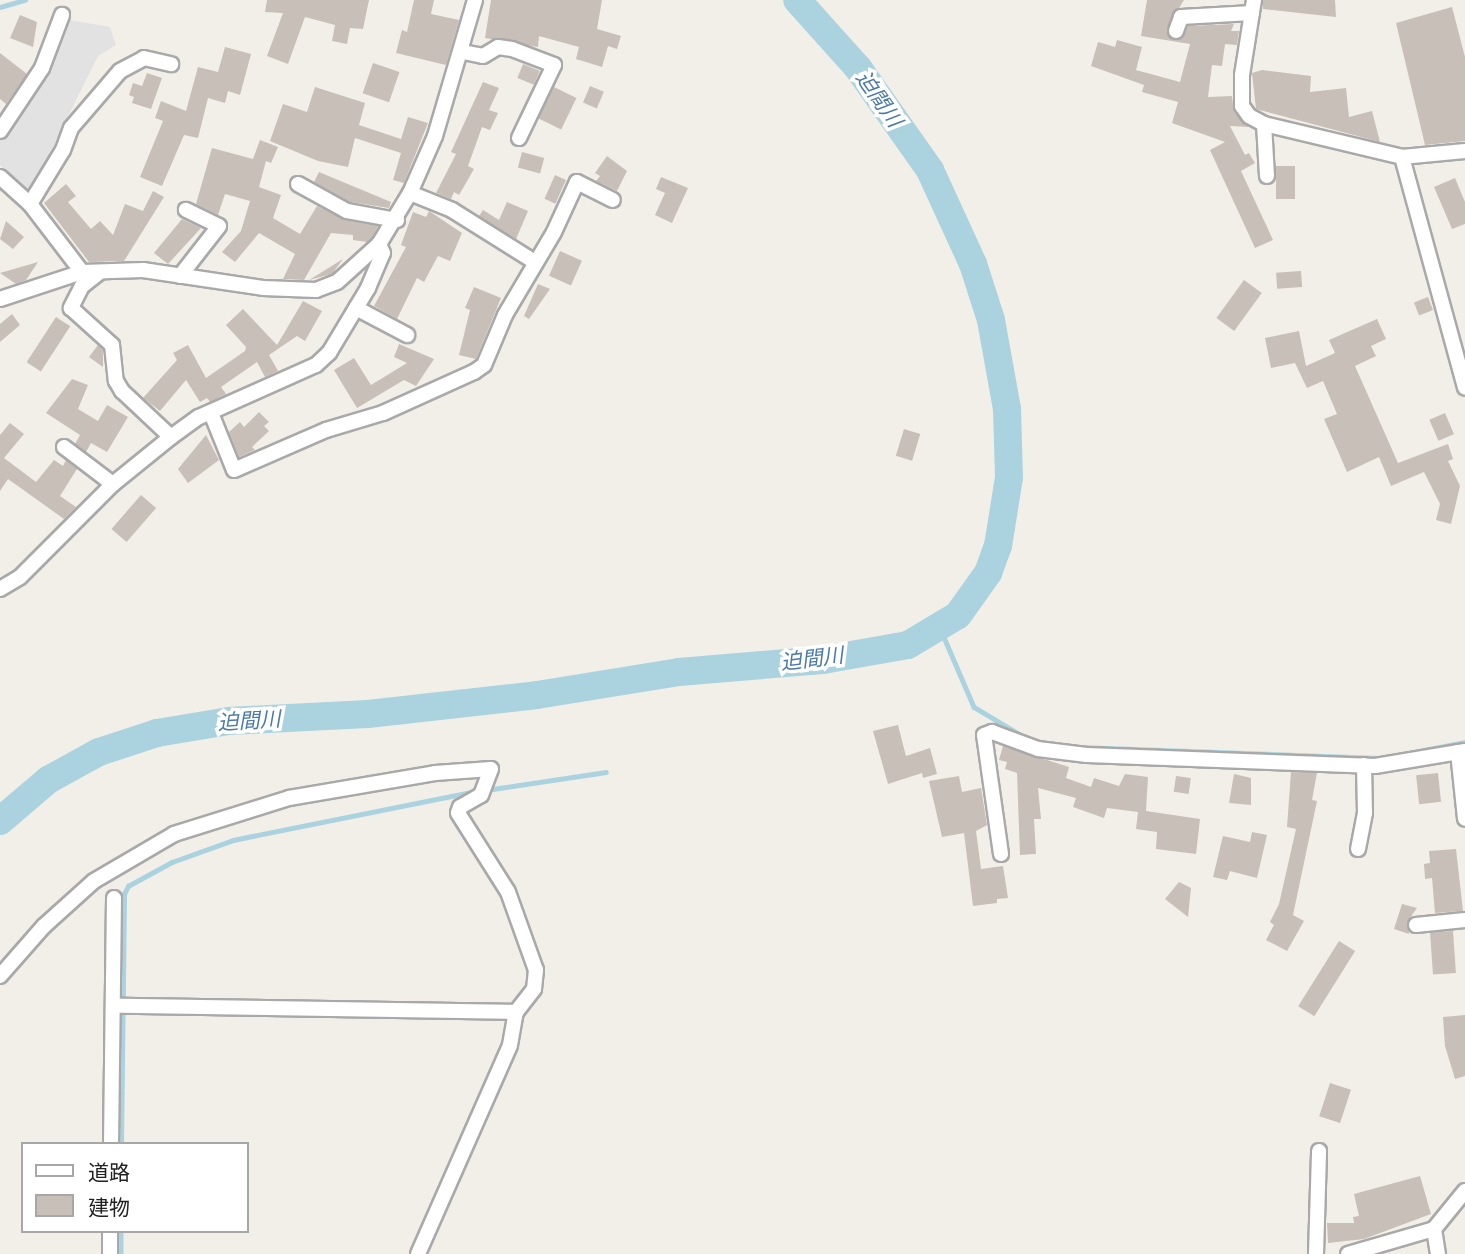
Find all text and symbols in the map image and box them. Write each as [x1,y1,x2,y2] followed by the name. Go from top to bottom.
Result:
[851,66,907,132] water label: 迫間川
[779,643,845,675] water label: 迫間川
[217,706,281,736] water label: 迫間川
[21,1142,248,1233] legend
[88,1160,130,1185] text: 道路
[88,1195,130,1220] text: 建物

